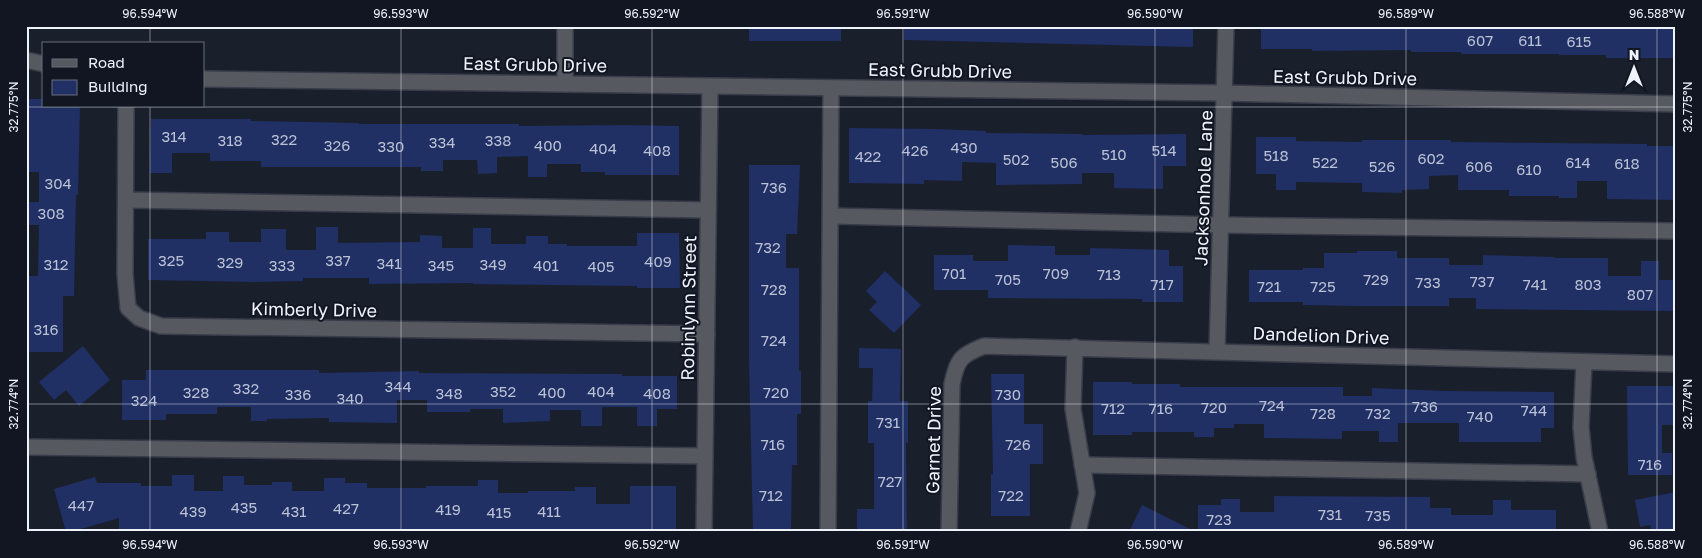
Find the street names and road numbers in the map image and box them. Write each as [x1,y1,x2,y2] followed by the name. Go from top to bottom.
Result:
[463,52,607,76] street label: East Grubb Drive
[868,58,1012,82] street label: East Grubb Drive
[1273,65,1417,89] street label: East Grubb Drive
[1189,110,1217,266] street label: Jacksonhole Lane
[676,235,700,381] street label: Robinlynn Street
[251,297,377,321] street label: Kimberly Drive
[1252,322,1390,348] street label: Dandelion Drive
[921,386,945,494] street label: Garnet Drive

